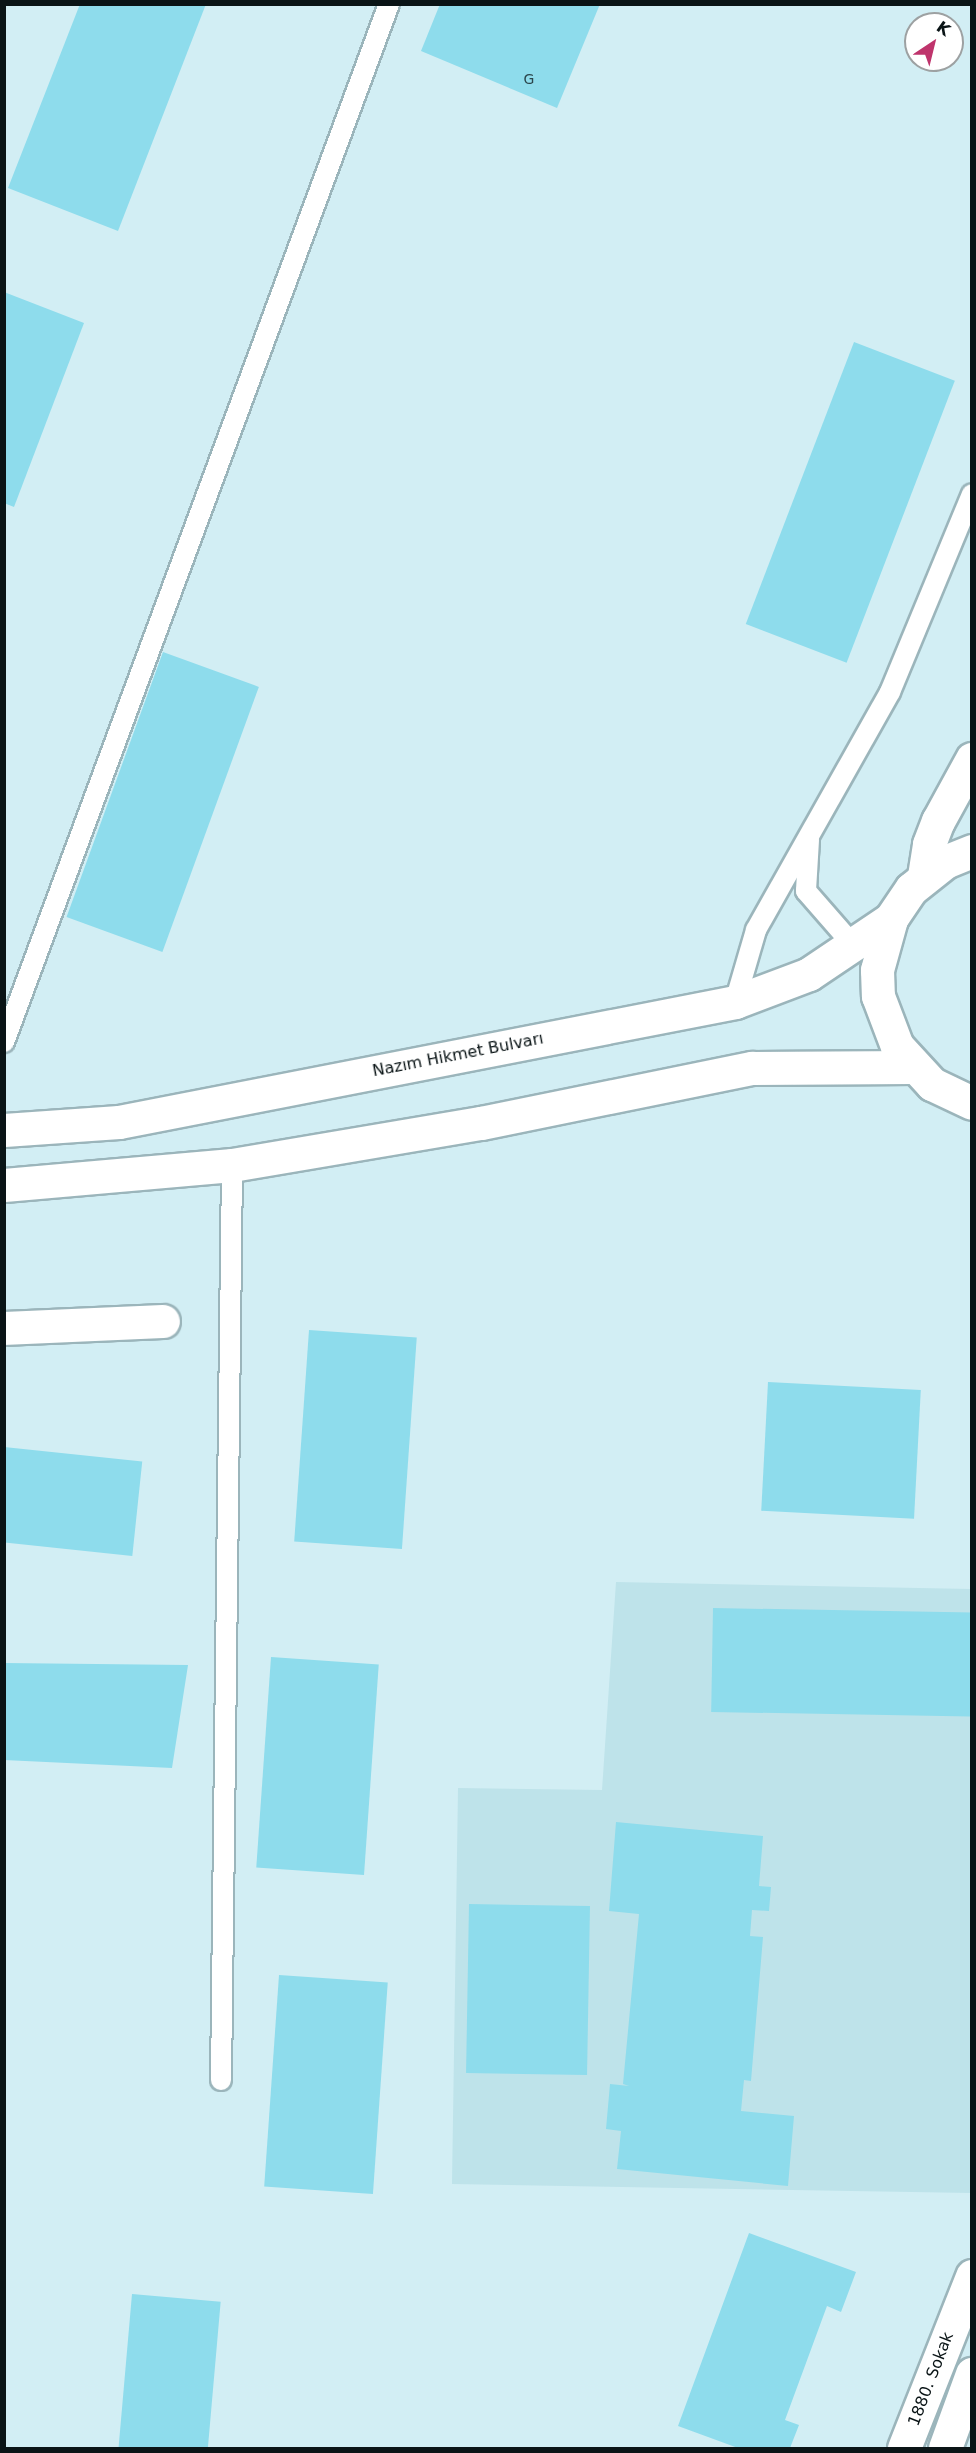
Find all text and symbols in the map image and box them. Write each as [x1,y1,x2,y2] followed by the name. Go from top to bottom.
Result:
[904,12,964,72] north arrow
[933,17,954,40] text: K
[524,71,534,87] house number: G
[371,1029,545,1081] street label: Nazım Hikmet Bulvarı
[904,2329,958,2429] street label: 1880. Sokak

